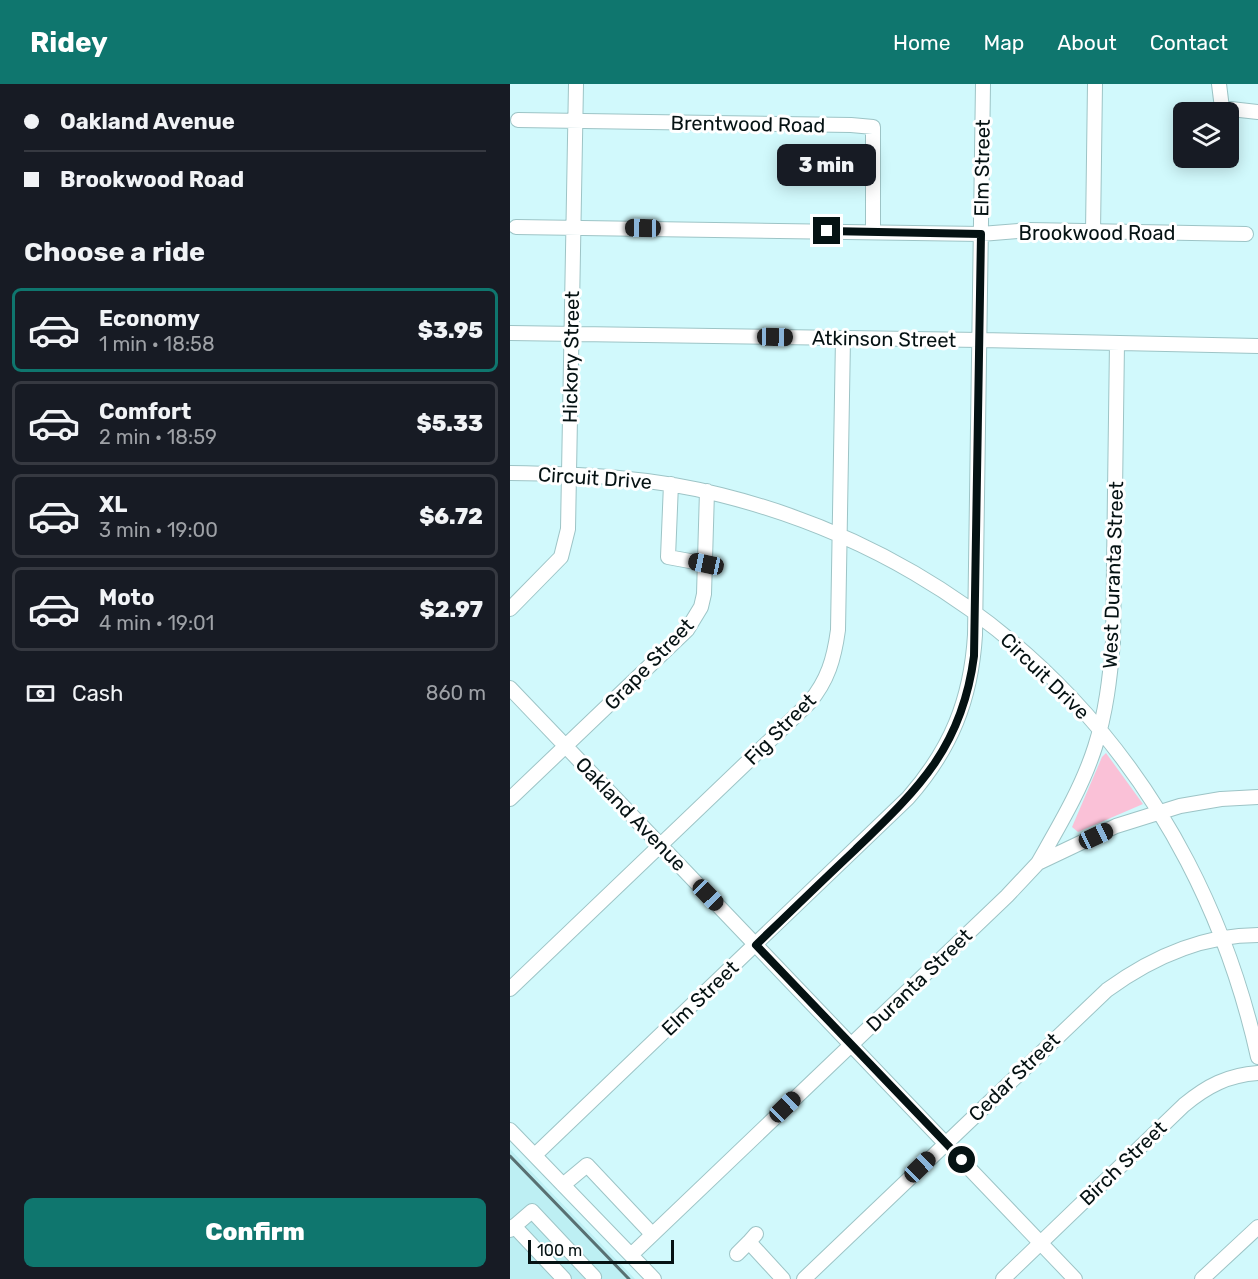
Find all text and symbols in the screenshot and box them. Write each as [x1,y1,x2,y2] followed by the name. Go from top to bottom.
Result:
[30,26,108,59] text: Ridey
[893,30,950,55] text: Home
[983,30,1024,55] text: Map
[1057,30,1117,55] text: About
[1150,30,1228,55] text: Contact
[1173,102,1239,168] map controls
[1173,102,1239,168] button: layers
[60,108,235,135] text: Oakland Avenue
[670,111,826,137] street label: Brentwood Road
[969,119,995,217] street label: Elm Street
[778,144,876,186] callout: 3 min
[799,153,854,177] text: 3 min
[60,166,244,193] text: Brookwood Road
[813,217,840,244] route end
[625,219,661,237] car
[1019,221,1175,245] street label: Brookwood Road
[24,236,205,268] text: Choose a ride
[558,290,584,423] street label: Hickory Street
[27,303,81,357] icon: car
[99,305,200,332] text: Economy
[418,317,483,344] text: $3.95
[812,326,957,352] street label: Atkinson Street
[757,328,793,346] car
[99,332,215,356] text: 1 min · 18:58
[27,396,81,450] icon: car
[99,398,191,425] text: Comfort
[417,410,483,437] text: $5.33
[99,425,217,449] text: 2 min · 18:59
[537,462,653,494] street label: Circuit Drive
[1098,481,1128,669] street label: West Duranta Street
[27,489,81,543] icon: car
[99,491,127,518] text: XL
[419,503,483,530] text: $6.72
[99,518,218,542] text: 3 min · 19:00
[687,551,725,577] car
[27,582,81,636] icon: car
[99,584,154,611] text: Moto
[419,596,483,623] text: $2.97
[99,611,214,635] text: 4 min · 19:01
[599,613,699,715] street label: Grape Street
[996,628,1094,724] street label: Circuit Drive
[24,677,57,710] icon: cash
[72,680,123,707] text: Cash
[426,681,486,705] text: 860 m
[739,688,821,770] street label: Fig Street
[571,752,691,876] street label: Oakland Avenue
[1076,820,1116,852] car
[689,876,727,914] car
[861,923,977,1037] street label: Duranta Street
[657,955,744,1040] street label: Elm Street
[963,1027,1065,1126] street label: Cedar Street
[766,1088,804,1126] car
[1075,1116,1172,1210] street label: Birch Street
[948,1146,975,1173] route start
[901,1148,939,1186] car
[24,1198,486,1267] button: Confirm
[528,1237,674,1264] scale bar
[537,1241,582,1260] text: 100 m

